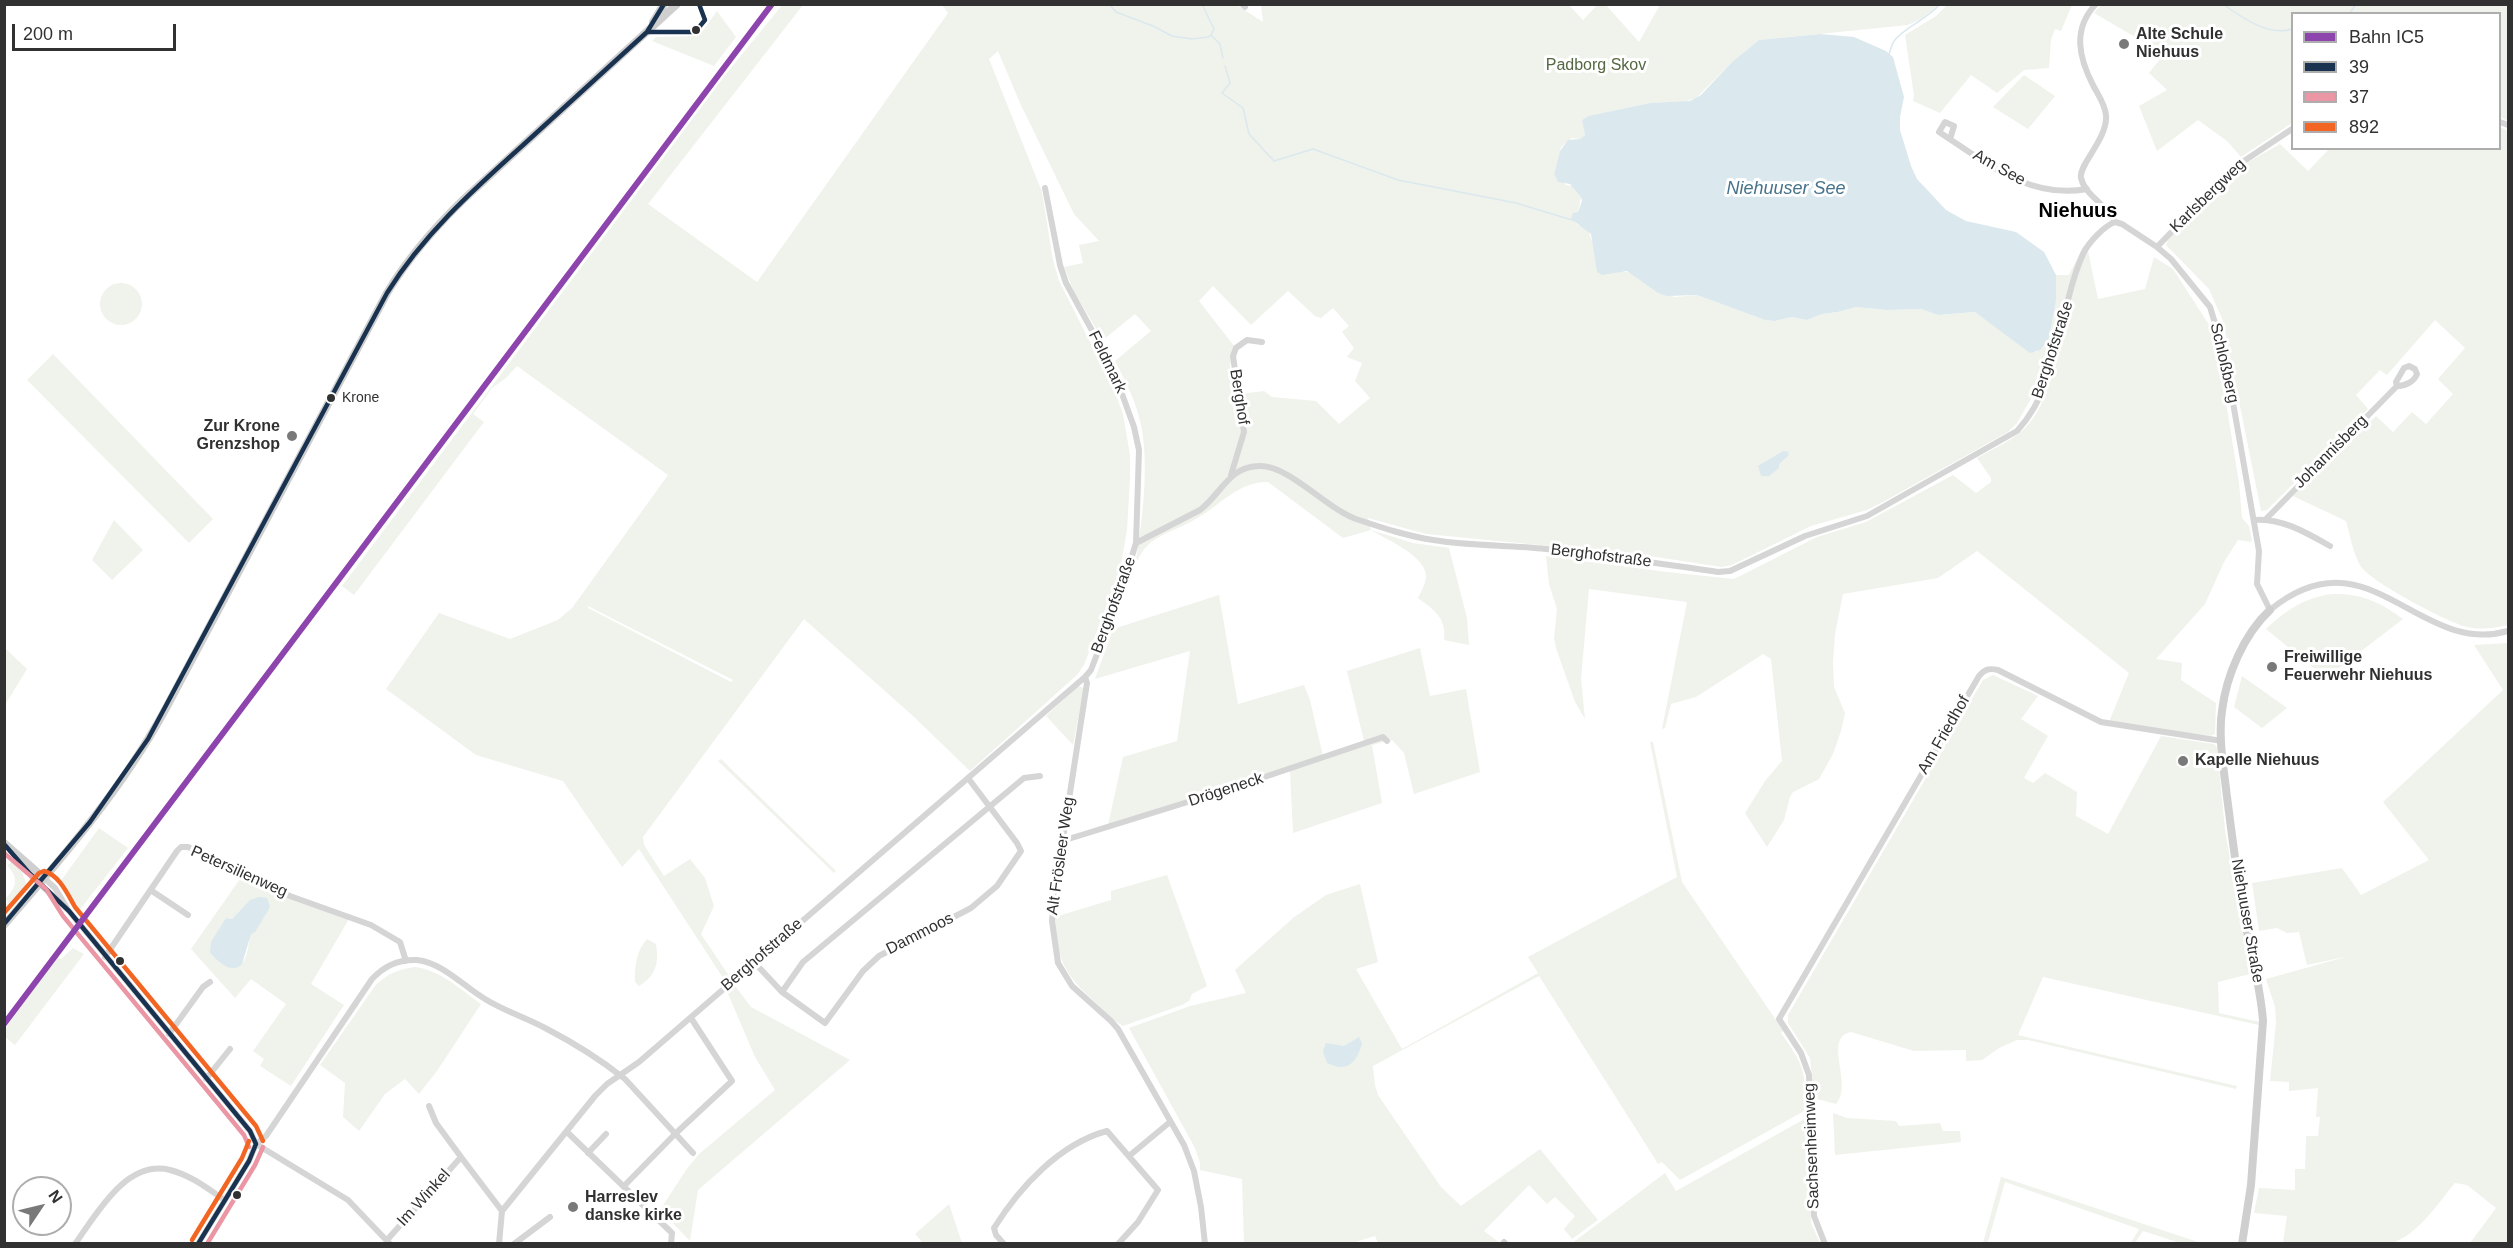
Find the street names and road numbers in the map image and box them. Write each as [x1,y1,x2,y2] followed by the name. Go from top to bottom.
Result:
[1969,146,2029,190] street label: Am See
[2166,155,2250,237] street label: Karlsbergweg
[2028,299,2078,401] street label: Berghofstraße
[2205,321,2243,405] street label: Schloßberg
[1084,328,1130,396] street label: Feldmark
[1225,368,1253,426] street label: Berghof
[2290,411,2372,493] street label: Johannisberg
[1550,540,1652,572] street label: Berghofstraße
[1088,554,1140,656] street label: Berghofstraße
[1914,692,1974,778] street label: Am Friedhof
[1186,769,1266,811] street label: Drögeneck
[1043,796,1079,916] street label: Alt Frösleer Weg
[188,842,290,902] street label: Petersilienweg
[2227,858,2267,984] street label: Niehuuser Straße
[883,909,957,959] street label: Dammoos
[717,914,807,996] street label: Berghofstraße
[1800,1083,1824,1209] street label: Sachsenheimweg
[393,1165,455,1231] street label: Im Winkel

